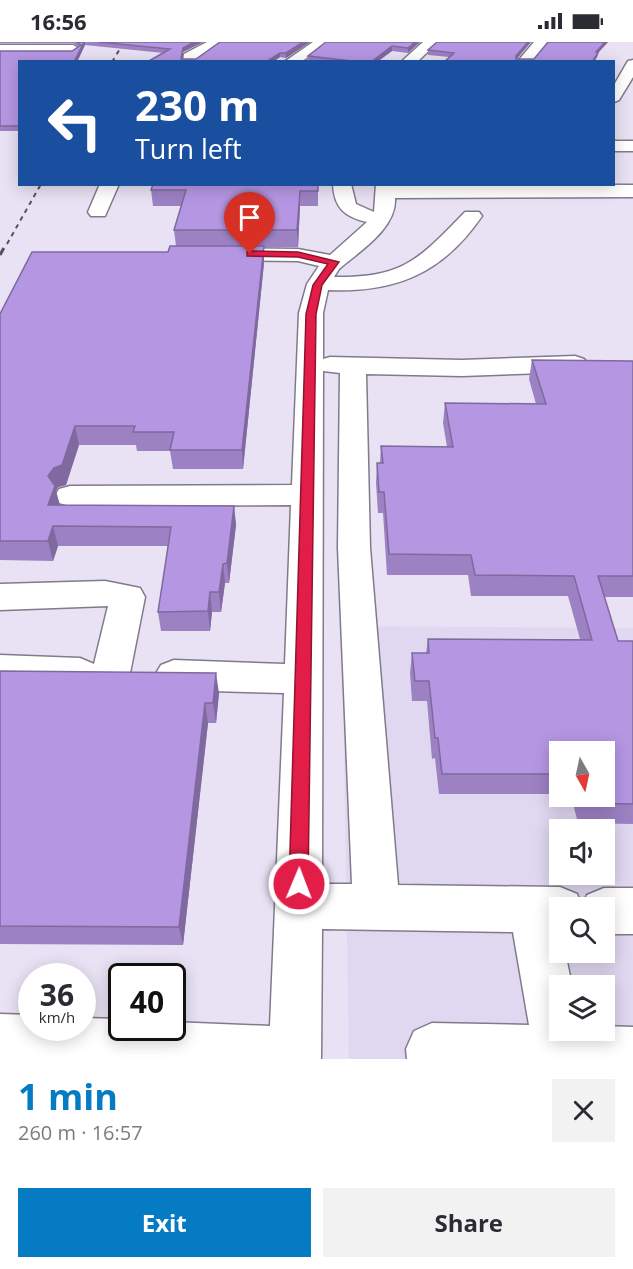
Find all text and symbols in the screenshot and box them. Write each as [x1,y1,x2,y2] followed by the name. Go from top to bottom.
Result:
[30,6,87,36] text: 16:56
[135,76,259,133] text: 230 m
[36,84,114,162] icon: left
[135,130,242,167] text: Turn left
[224,192,275,254] pin
[233,201,266,234] icon: arrive
[549,741,615,807] north arrow
[549,741,615,1041] map controls
[549,819,615,885] button: sound
[267,852,331,916] position arrow
[549,897,615,963] button: search
[108,963,186,1041] speed limit sign: 40
[40,974,74,1015] text: 36
[549,975,615,1041] button: layers
[39,1007,75,1027] text: km/h
[18,1072,118,1121] text: 1 min
[552,1079,615,1142] button: close
[18,1119,143,1146] text: 260 m · 16:57
[18,1188,311,1257] button: Exit
[323,1188,615,1257] button: Share

